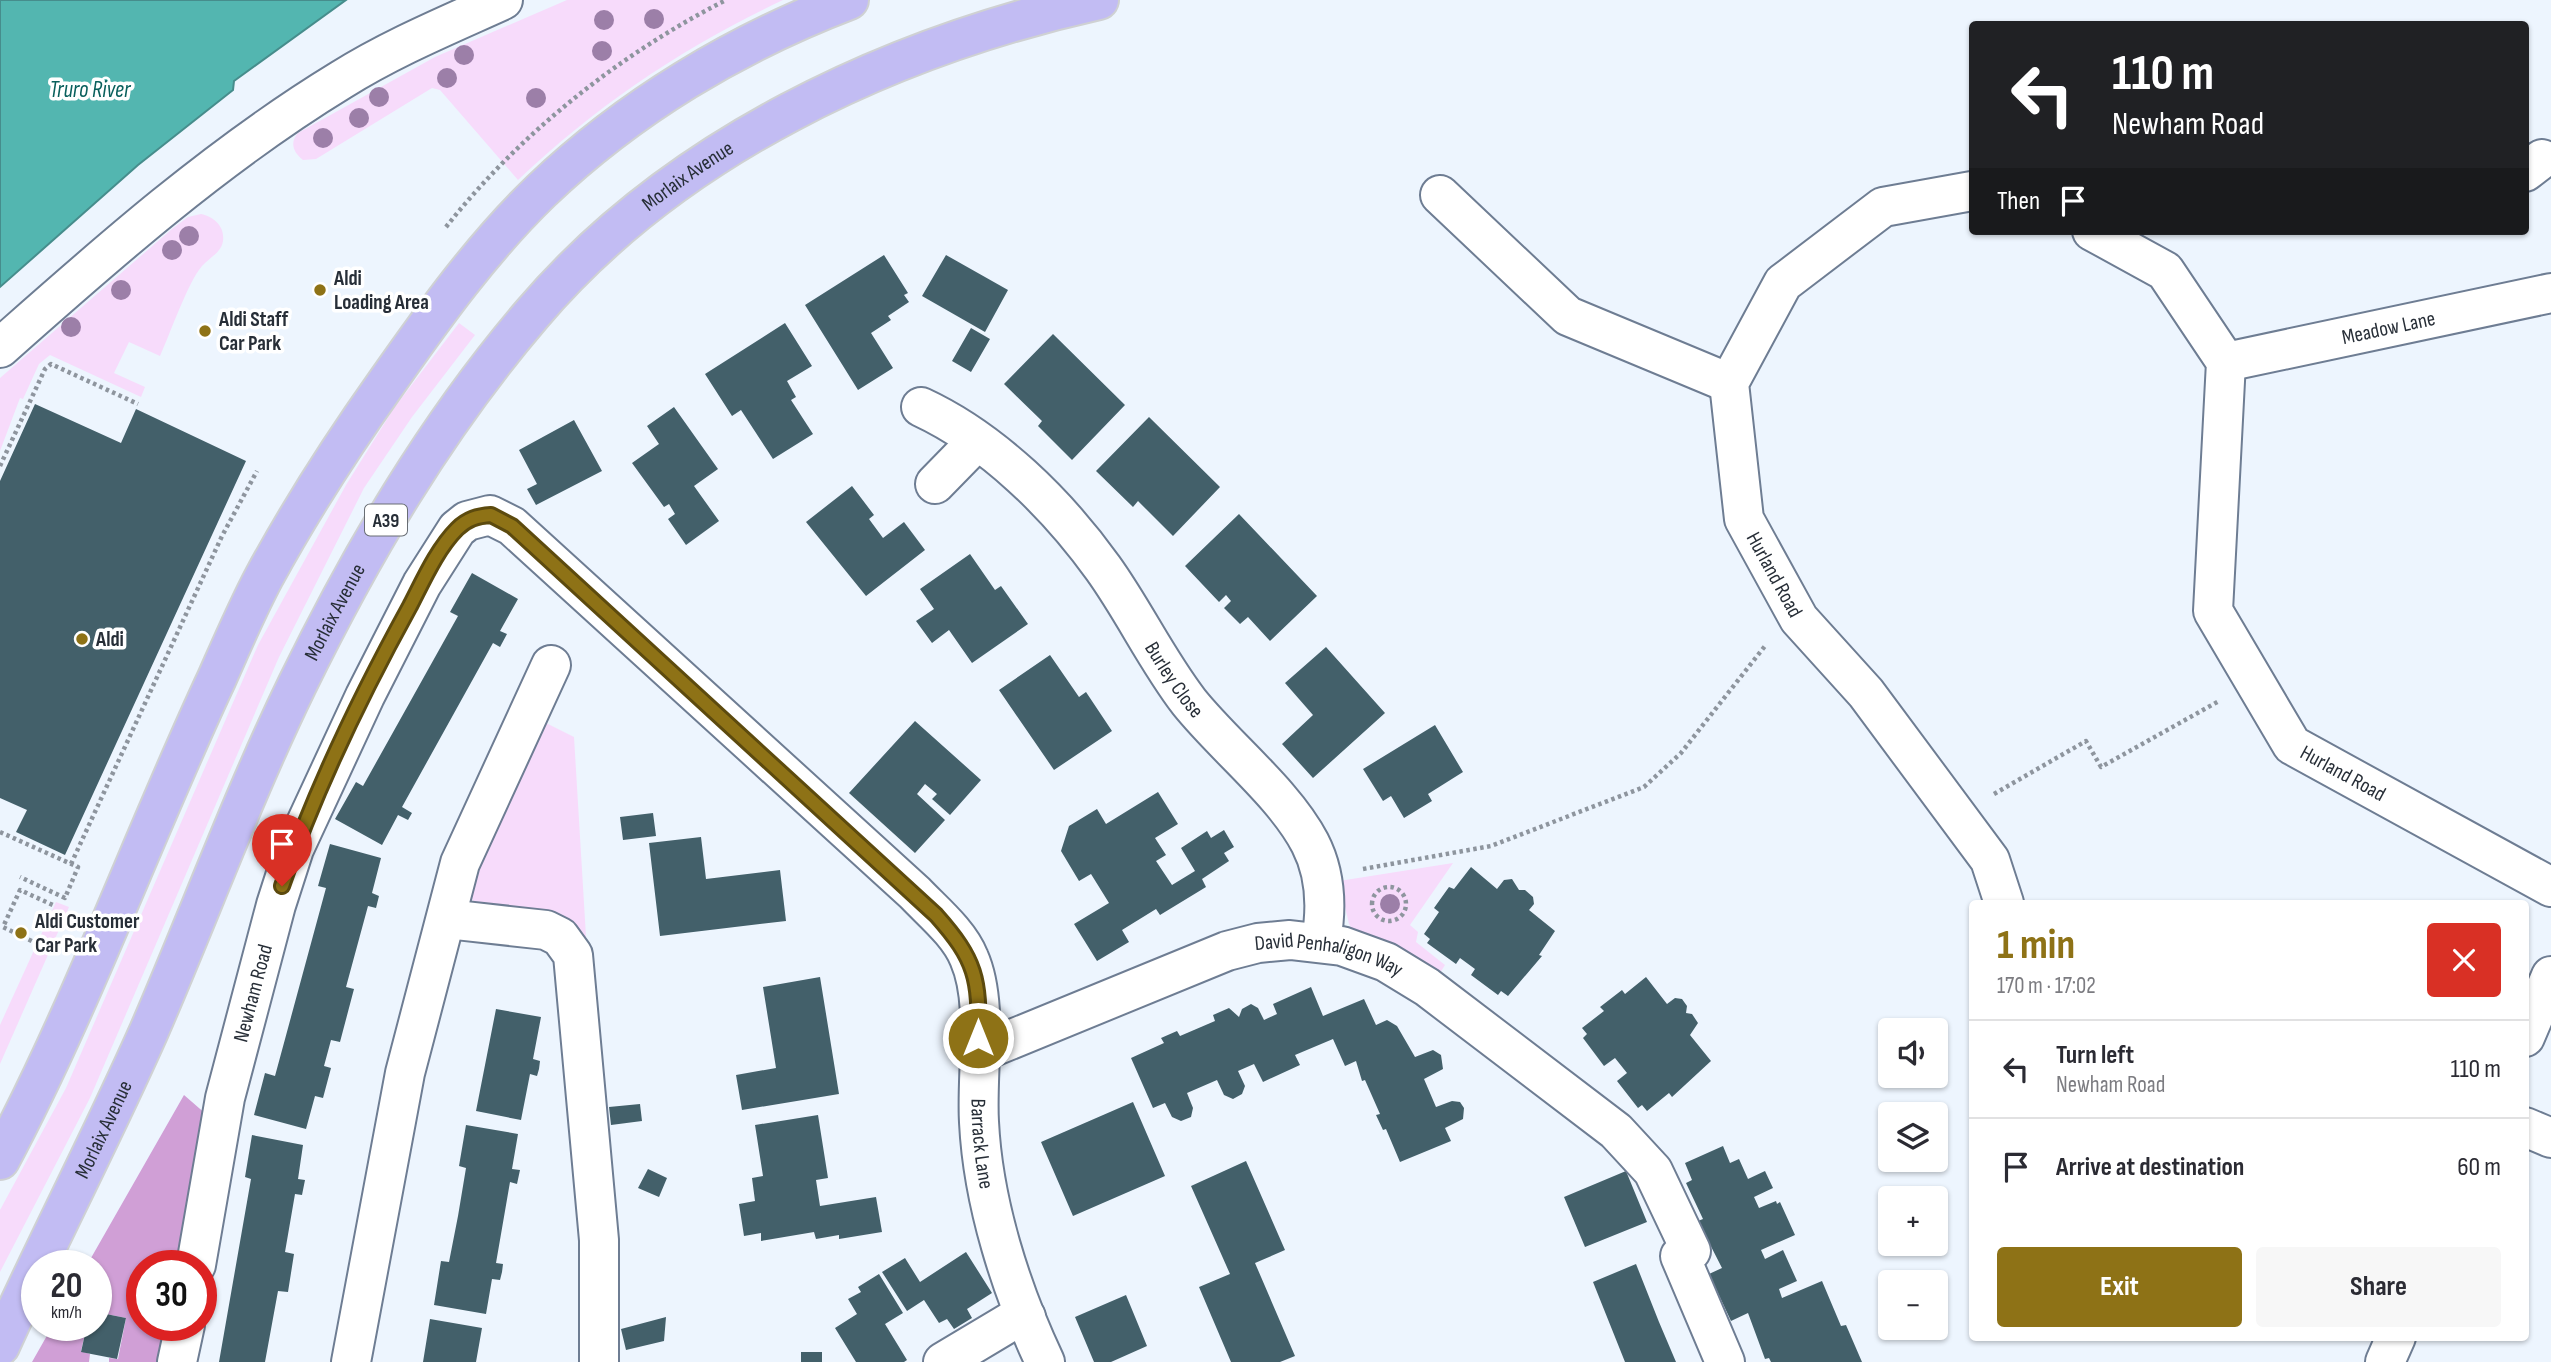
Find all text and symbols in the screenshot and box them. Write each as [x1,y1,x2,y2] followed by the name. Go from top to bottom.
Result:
[2112,45,2214,104] text: 110 m
[1997,49,2088,140] icon: left
[50,76,132,104] water label: Truro River
[2112,105,2264,144] text: Newham Road
[637,136,738,217] street label: Morlaix Avenue
[2054,182,2092,220] icon: arrive
[1997,186,2040,217] text: Then
[333,266,429,315] place label: Aldi Loading Area
[312,282,328,298] marker: Aldi Loading Area
[2339,306,2437,350] street label: Meadow Lane
[218,307,289,356] place label: Aldi Staff Car Park
[197,323,213,339] marker: Aldi Staff Car Park
[365,505,407,536] road number: A39
[1741,528,1808,622] street label: Hurland Road
[299,559,371,665] street label: Morlaix Avenue
[95,627,124,652] place label: Aldi
[74,631,90,647] marker: Aldi
[1139,637,1209,723] street label: Burley Close
[2296,740,2390,807] street label: Hurland Road
[252,814,312,886] pin
[263,825,301,863] icon: arrive
[34,909,140,958] place label: Aldi Customer Car Park
[1997,920,2075,971] text: 1 min
[2427,923,2501,997] button: close
[13,925,29,941] marker: Aldi Customer Car Park
[1254,928,1407,982] street label: David Penhaligon Way
[228,942,278,1045] street label: Newham Road
[1997,972,2096,1000] text: 170 m · 17:02
[941,1001,1015,1075] position arrow
[1878,1018,1948,1340] map controls
[1878,1018,1948,1088] button: sound
[2056,1040,2134,1071] text: Turn left
[1997,1050,2035,1088] icon: left
[2450,1054,2501,1085] text: 110 m
[2056,1071,2165,1099] text: Newham Road
[70,1077,138,1183] street label: Morlaix Avenue
[966,1099,999,1191] street label: Barrack Lane
[1878,1102,1948,1172] button: layers
[1997,1148,2035,1186] icon: arrive
[2056,1152,2244,1183] text: Arrive at destination
[2457,1152,2501,1183] text: 60 m
[1878,1186,1948,1256] button: +
[1997,1247,2242,1327] button: Exit
[2256,1247,2501,1327] button: Share
[126,1250,217,1341] speed limit sign: 30
[51,1265,83,1308] text: 20
[1878,1270,1948,1340] button: −
[51,1302,82,1323] text: km/h

